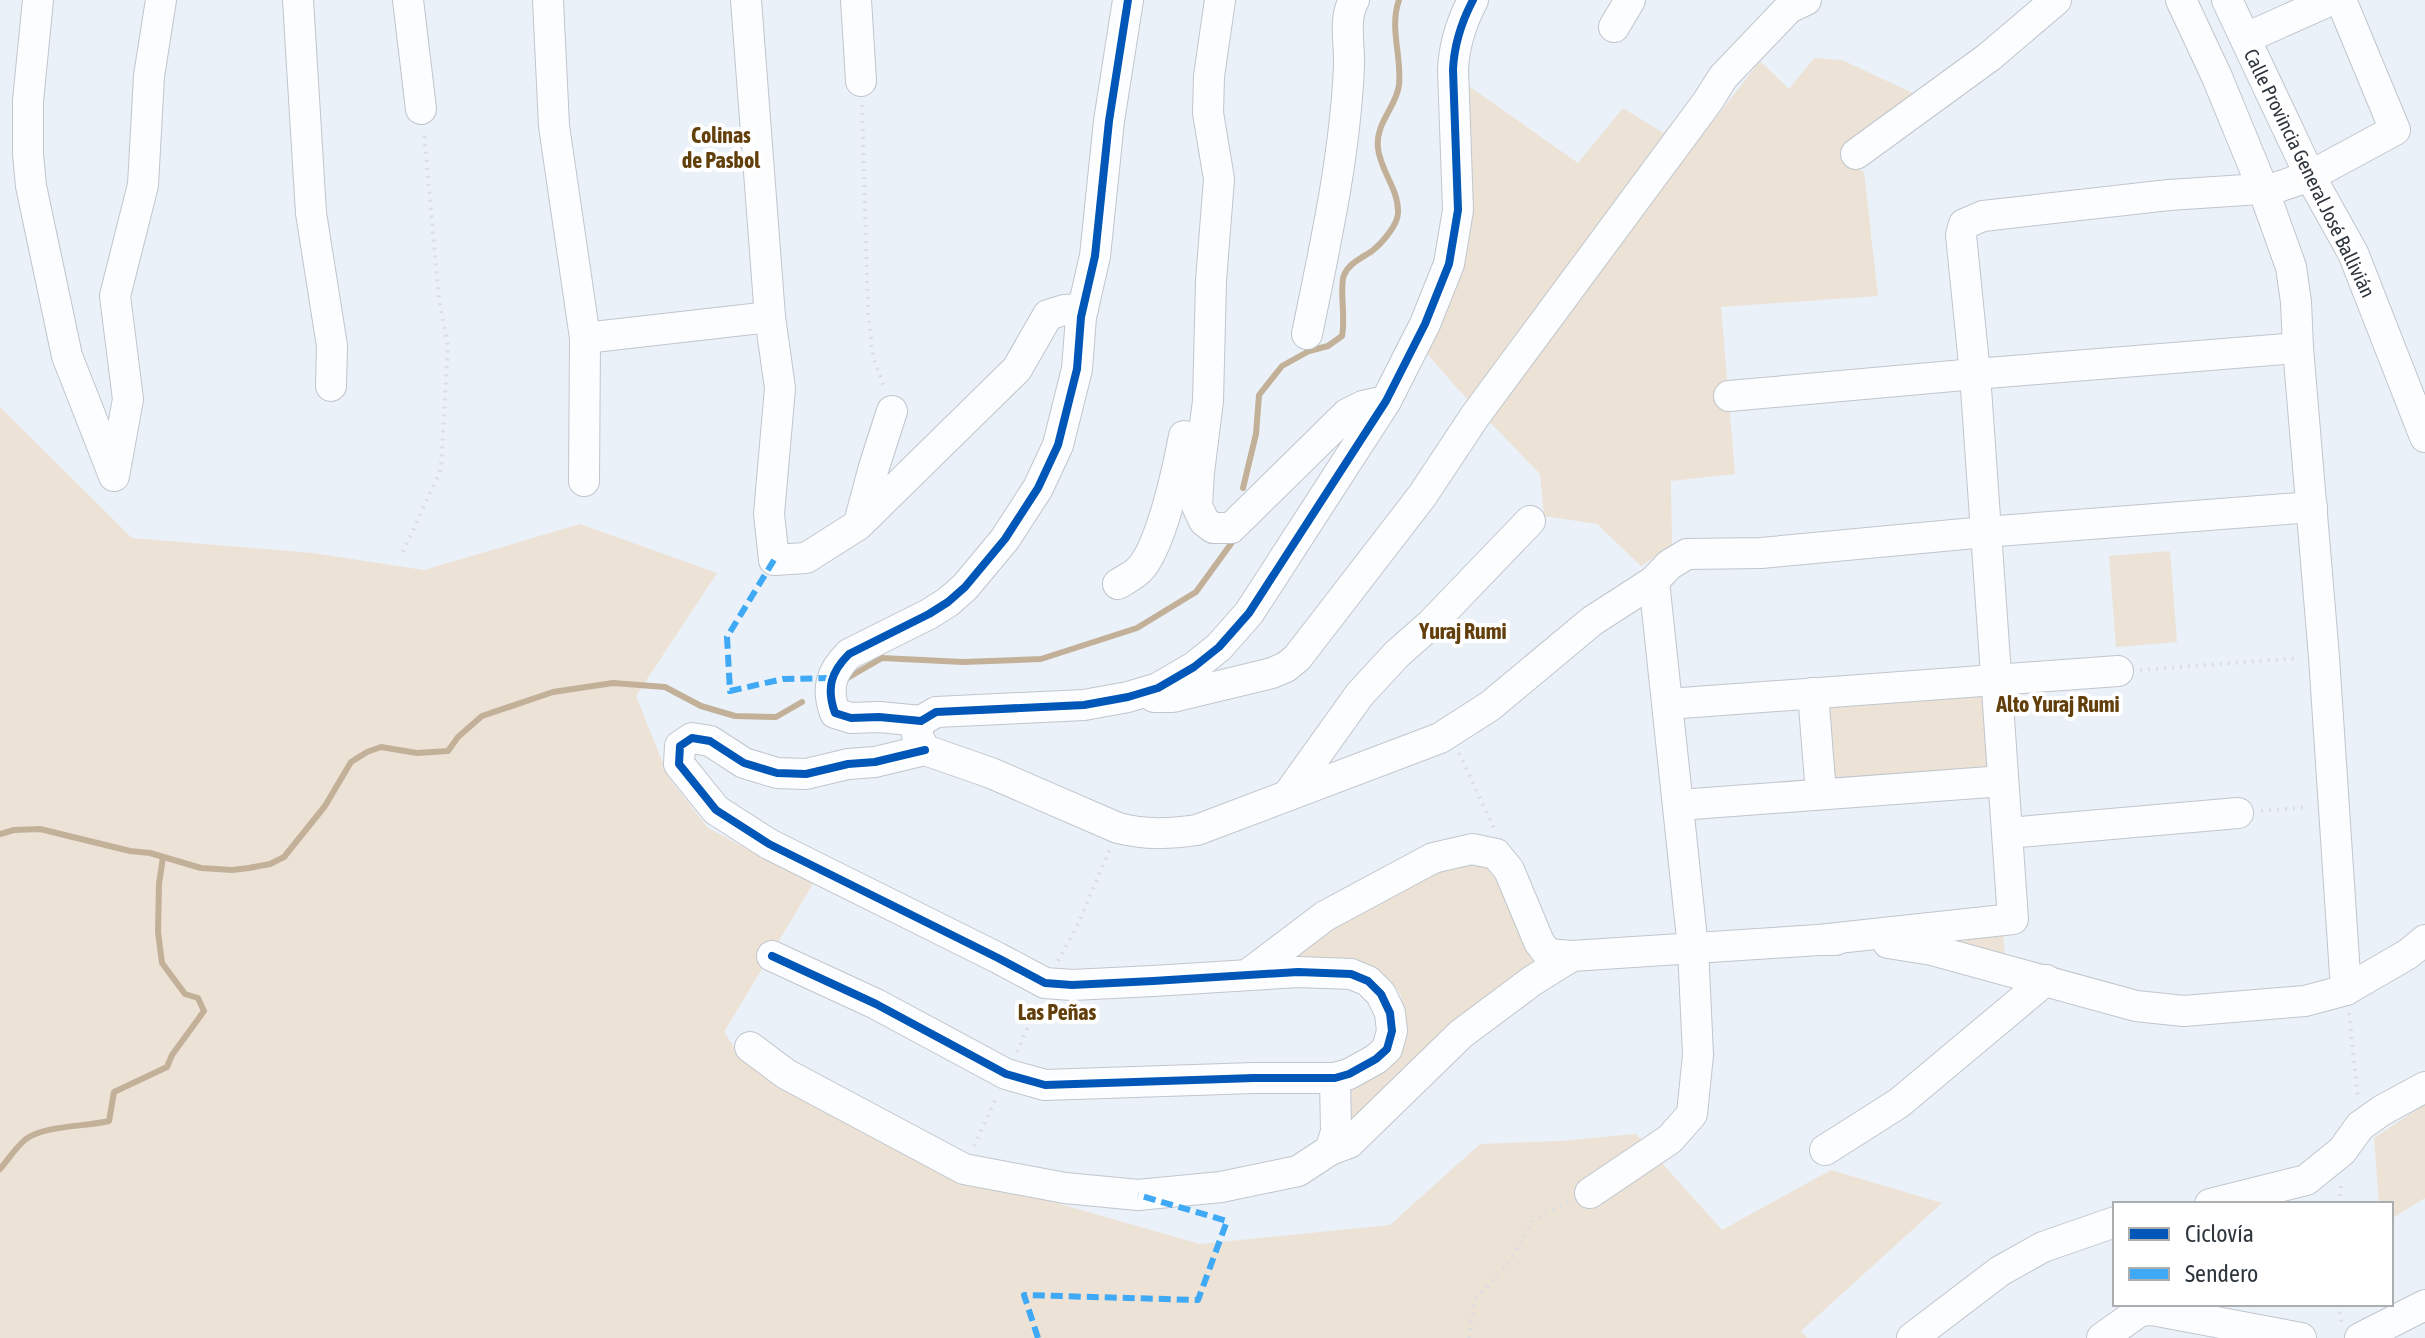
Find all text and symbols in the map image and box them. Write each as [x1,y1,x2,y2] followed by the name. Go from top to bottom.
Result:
[2240,45,2380,301] street label: Calle Provincia General José Ballivián
[682,122,761,173] district label: Colinas de Pasbol
[1418,618,1507,644] district label: Yuraj Rumi
[1995,691,2120,717] district label: Alto Yuraj Rumi
[1018,999,1097,1025] district label: Las Peñas
[2113,1202,2393,1306] legend
[2185,1220,2254,1247] text: Ciclovía
[2185,1260,2258,1287] text: Sendero

